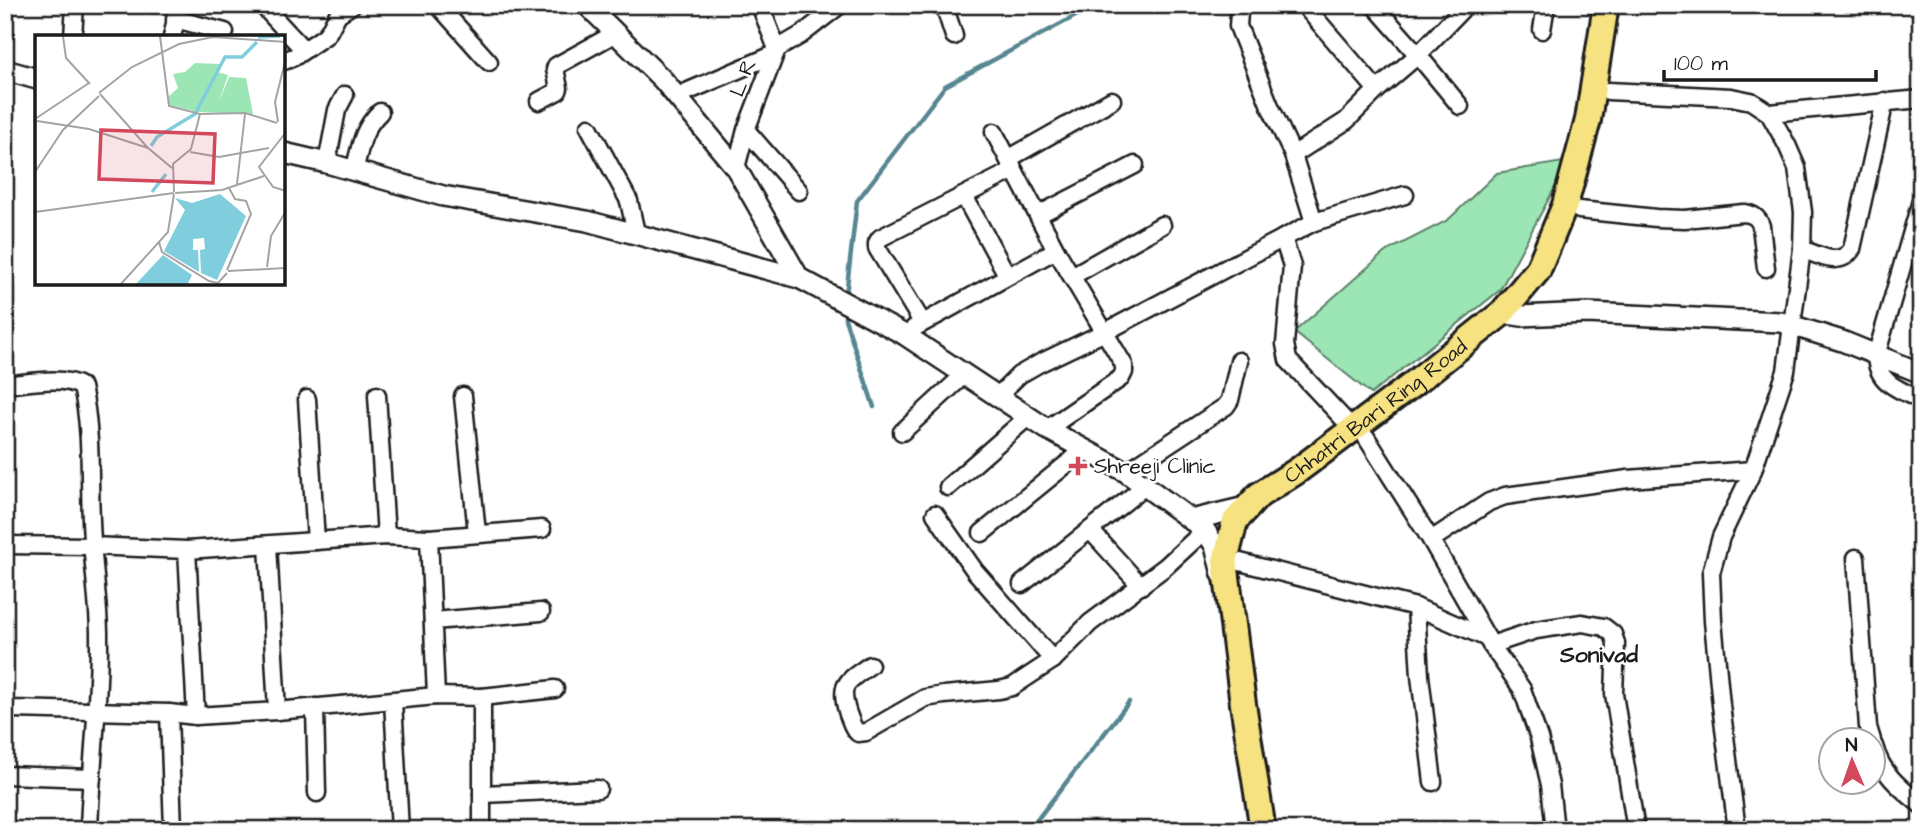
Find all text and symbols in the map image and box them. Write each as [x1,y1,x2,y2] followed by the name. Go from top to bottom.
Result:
[35,35,285,285] inset map
[1664,38,1875,82] scale bar
[1674,49,1729,78] text: 100 m
[723,55,763,101] street label: L R
[1278,332,1473,490] street label: Chhatri Bari Ring Road
[1094,452,1216,481] place label: Shreeji Clinic
[1068,456,1088,476] marker: Shreeji Clinic
[1559,639,1638,671] district label: Sonivad
[1818,726,1888,796] north arrow
[1845,732,1858,759] text: N

